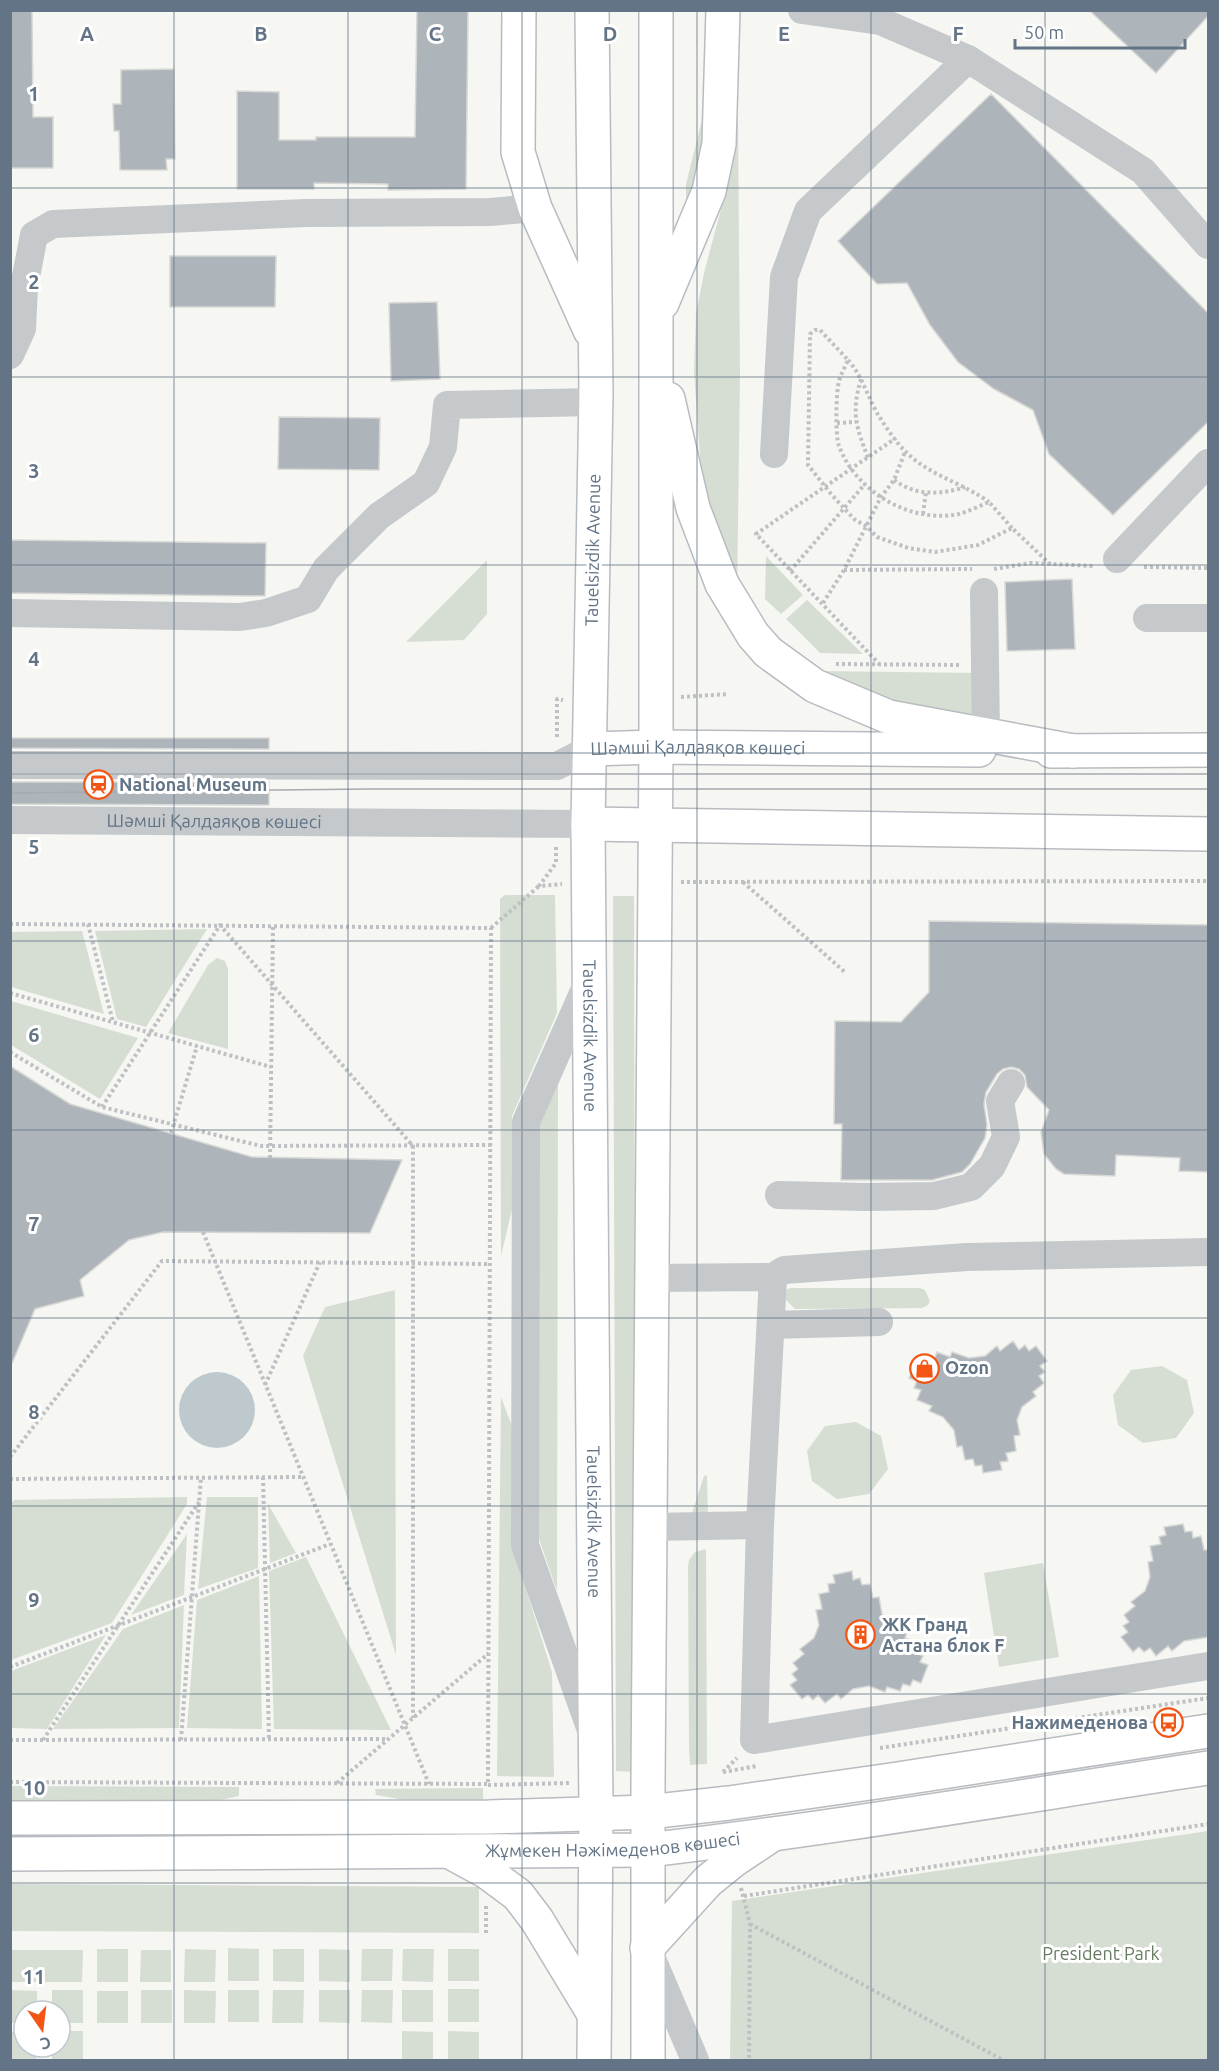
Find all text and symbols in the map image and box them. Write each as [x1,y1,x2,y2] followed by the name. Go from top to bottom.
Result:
[1015,12,1184,50] scale bar
[80,22,94,45] text: A
[254,22,268,45] text: B
[429,22,442,45] text: C
[603,22,617,45] text: D
[778,22,790,45] text: E
[952,22,964,45] text: F
[1024,22,1064,42] text: 50 m
[28,82,40,105] text: 1
[28,270,40,293] text: 2
[28,459,40,482] text: 3
[581,474,603,626] street label: Tauelsizdik Avenue
[28,647,40,670] text: 4
[590,736,806,758] street label: Шәмші Қалдаяқов көшесі
[82,769,114,801] station icon: National Museum
[119,774,267,794] place label: National Museum
[106,810,322,831] street label: Шәмші Қалдаяқов көшесі
[28,835,40,858] text: 5
[580,960,601,1112] street label: Tauelsizdik Avenue
[28,1023,40,1046] text: 6
[28,1212,40,1235] text: 7
[908,1352,940,1384] shop icon: Ozon
[945,1357,989,1377] place label: Ozon
[28,1400,40,1423] text: 8
[584,1445,605,1598] street label: Tauelsizdik Avenue
[28,1588,40,1611] text: 9
[882,1614,1004,1655] place label: ЖК Гранд Астана блок F
[845,1619,877,1651] building icon: ЖК Гранд Астана блок F
[1153,1707,1185,1739] bus stop icon: Нажимеденова
[1011,1712,1148,1732] place label: Нажимеденова
[23,1776,45,1799] text: 10
[485,1828,741,1860] street label: Жұмекен Нәжімеденов көшесі
[1042,1943,1160,1963] park label: President Park
[23,1965,45,1988] text: 11
[12,1999,72,2059] north arrow
[38,2034,53,2054] text: С

